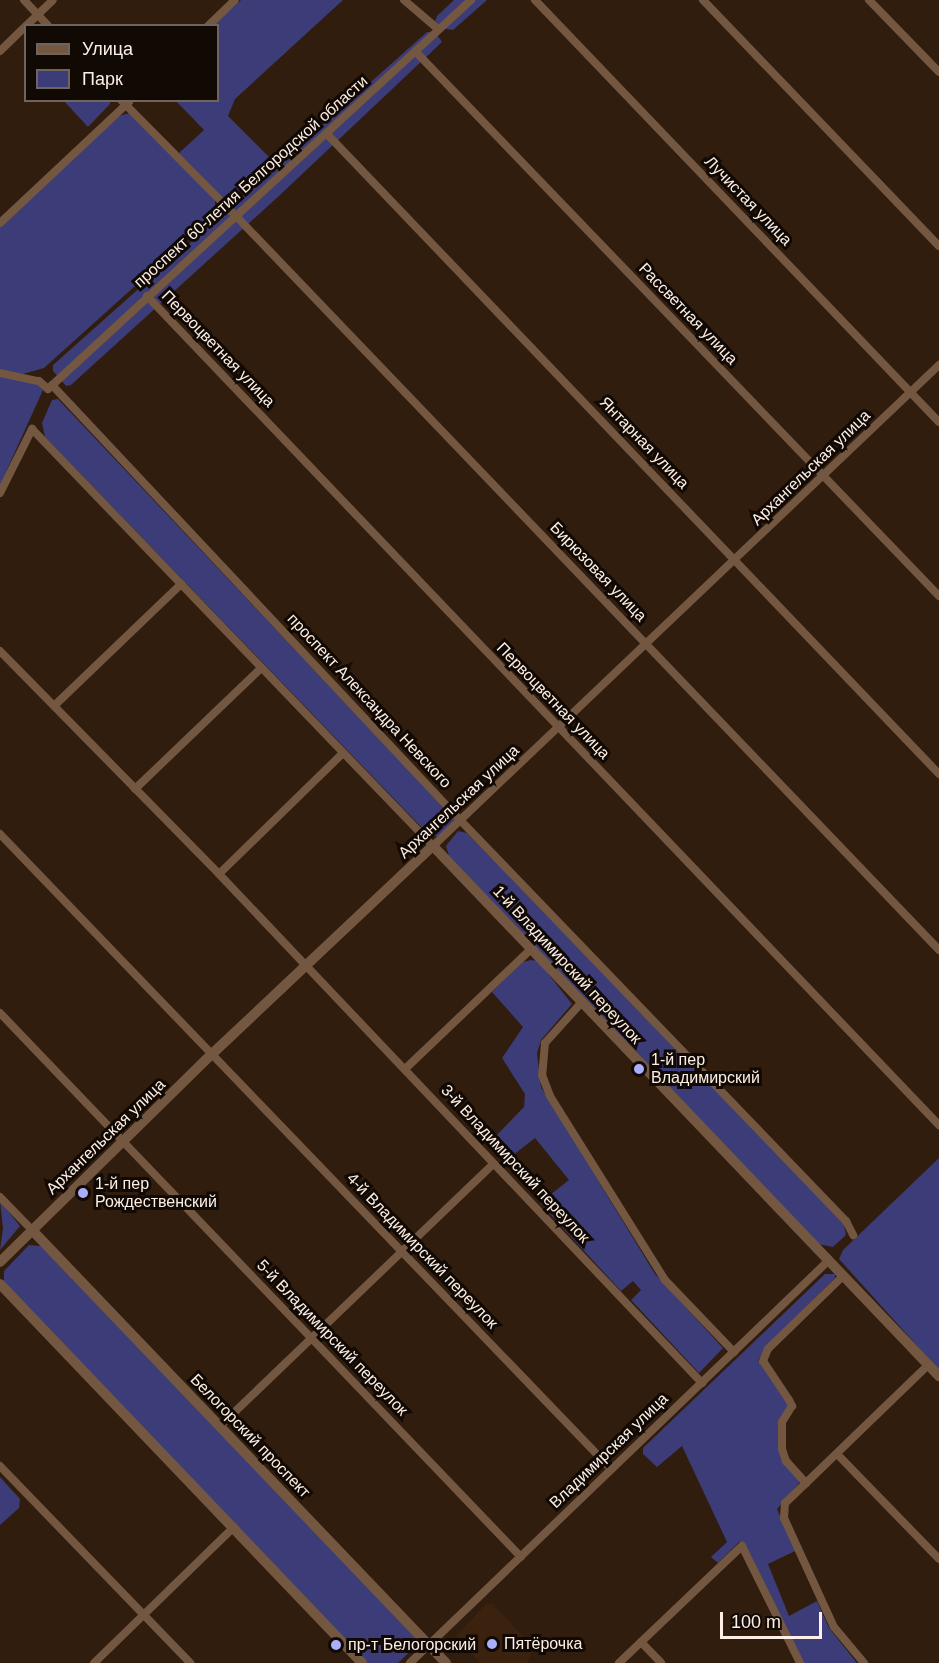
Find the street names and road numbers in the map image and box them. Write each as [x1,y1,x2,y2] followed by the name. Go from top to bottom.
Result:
[130,72,372,292] street label: проспект 60-летия Белгородской области
[700,152,796,250] street label: Лучистая улица
[635,259,741,369] street label: Рассветная улица
[157,287,279,411] street label: Первоцветная улица
[595,393,693,493] street label: Янтарная улица
[748,406,874,530] street label: Архангельская улица
[546,518,650,626] street label: Бирюзовая улица
[283,610,455,792] street label: проспект Александра Невского
[492,639,614,763] street label: Первоцветная улица
[395,741,523,863] street label: Архангельская улица
[489,882,645,1048] street label: 1-й Владимирский переулок
[43,1075,169,1199] street label: Архангельская улица
[437,1081,593,1247] street label: 3-й Владимирский переулок
[342,1169,502,1333] street label: 4-й Владимирский переулок
[252,1256,412,1420] street label: 5-й Владимирский переулок
[186,1370,314,1502] street label: Белогорский проспект
[546,1389,672,1513] street label: Владимирская улица

